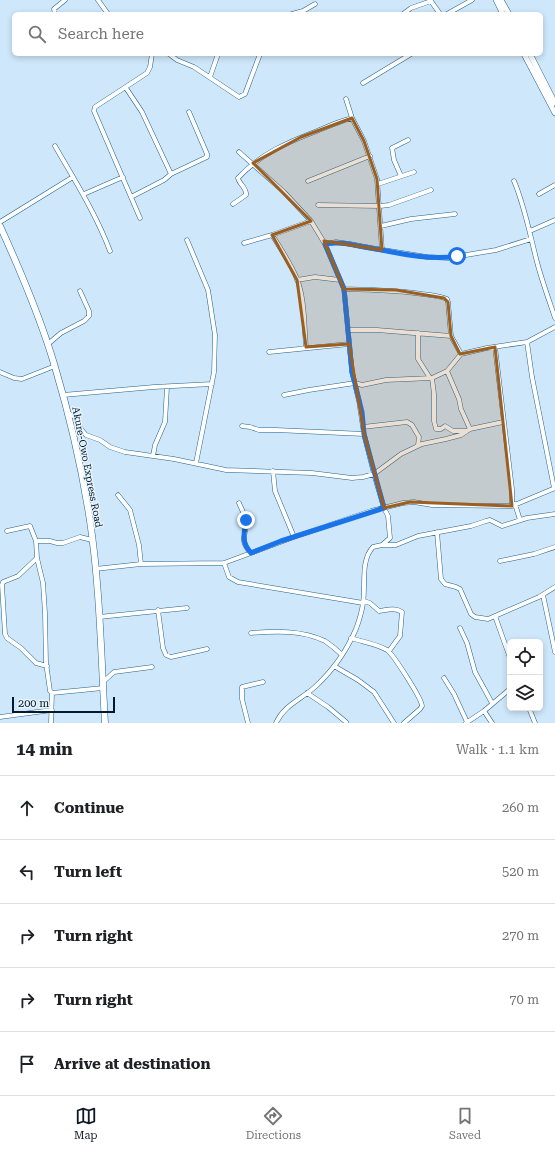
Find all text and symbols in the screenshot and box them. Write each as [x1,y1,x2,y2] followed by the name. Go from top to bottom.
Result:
[12,12,543,56] search box
[26,23,48,45] icon: search
[58,25,144,43] text: Search here
[448,247,466,265] route start
[70,406,105,529] street label: Akure-Owo Express Road
[237,511,255,529] route end
[507,639,543,711] map controls
[507,639,543,675] button: locate
[507,675,543,711] button: layers
[12,695,115,714] scale bar
[18,697,49,710] text: 200 m
[16,739,73,759] text: 14 min
[456,742,539,757] text: Walk · 1.1 km
[16,797,38,819] icon: ahead
[54,799,124,817] text: Continue
[502,800,539,815] text: 260 m
[16,861,38,883] icon: left
[54,863,122,881] text: Turn left
[502,864,539,879] text: 520 m
[16,925,38,947] icon: right
[54,927,133,945] text: Turn right
[502,928,539,943] text: 270 m
[16,989,38,1011] icon: right
[54,991,133,1009] text: Turn right
[509,992,539,1007] text: 70 m
[16,1053,38,1075] icon: arrive
[54,1055,210,1073] text: Arrive at destination
[74,1105,98,1142] tab: Map
[246,1105,301,1142] tab: Directions
[449,1105,481,1142] tab: Saved

